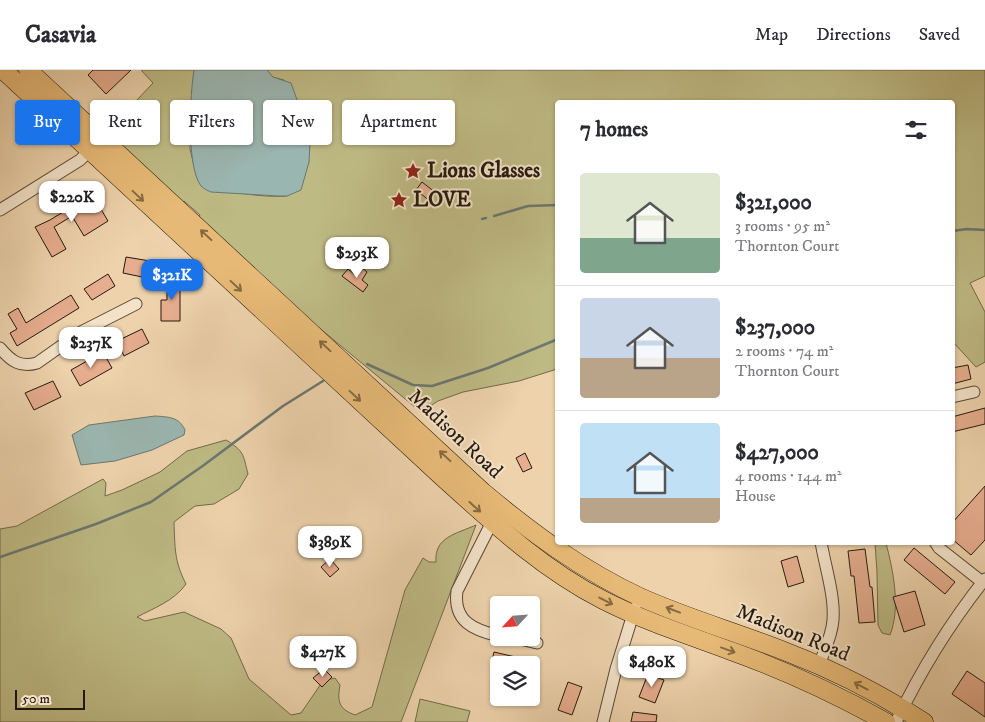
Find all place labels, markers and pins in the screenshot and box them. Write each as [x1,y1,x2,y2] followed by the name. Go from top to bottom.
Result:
[427,158,540,184] place label: Lions Glasses
[403,161,423,181] place icon: Lions Glasses
[37,180,107,223] pin: $220K
[413,187,471,213] place label: LOVE
[389,190,409,210] place icon: LOVE
[322,236,392,279] pin: $293K
[137,258,207,301] pin: $321K
[56,326,126,369] pin: $237K
[295,526,365,568] pin: $389K
[288,636,358,678] pin: $427K
[617,646,687,688] pin: $480K

